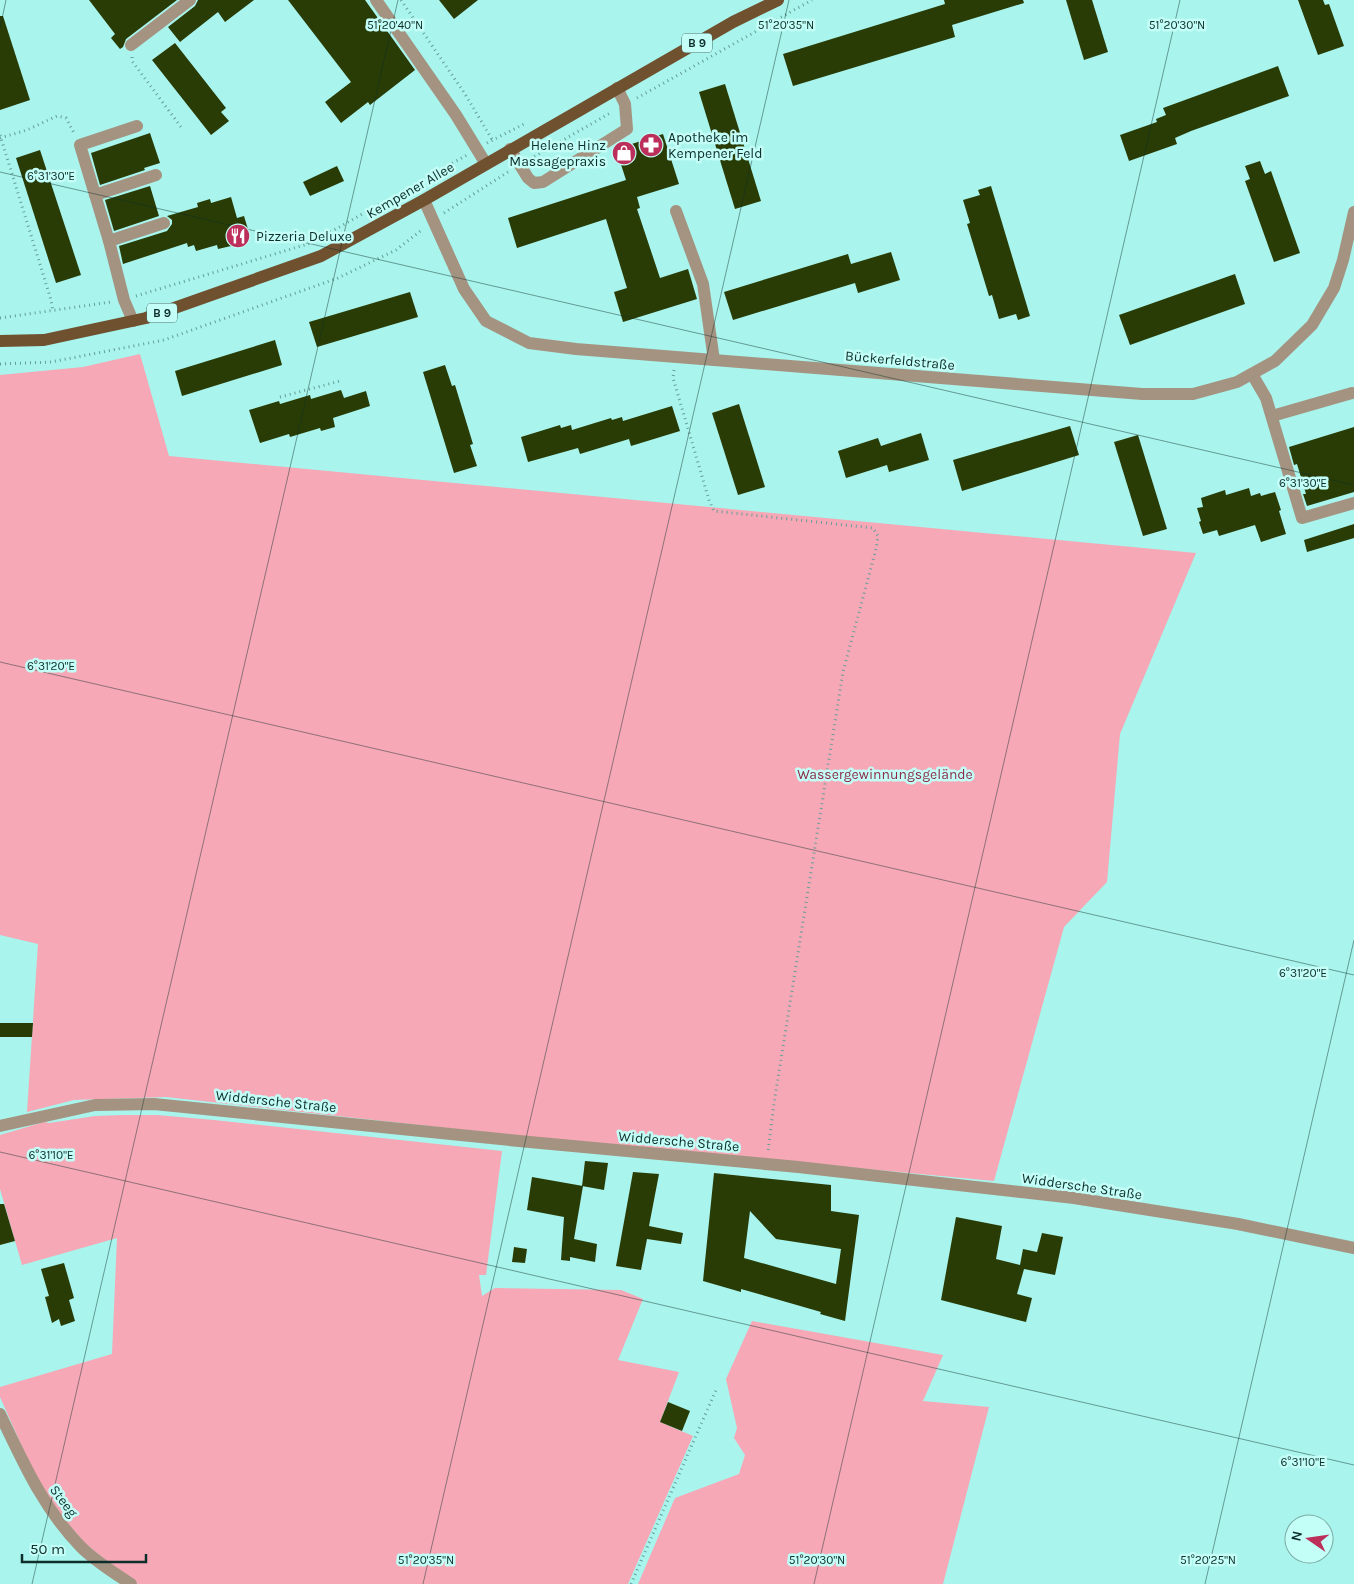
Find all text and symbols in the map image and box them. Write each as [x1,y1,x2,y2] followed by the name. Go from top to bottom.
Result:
[367,18,423,32] text: 51°20'40"N
[758,18,814,32] text: 51°20'35"N
[1149,18,1205,32] text: 51°20'30"N
[682,34,712,52] road number: B 9
[668,129,763,162] place label: Apotheke im Kempener Feld
[638,132,664,158] pharmacy icon: Apotheke im Kempener Feld
[509,137,606,170] place label: Helene Hinz Massagepraxis
[611,140,637,166] shop icon: Helene Hinz Massagepraxis
[363,158,457,222] street label: Kempener Allee
[27,169,75,183] text: 6°31'30"E
[225,223,251,249] restaurant icon: Pizzeria Deluxe
[256,228,352,245] place label: Pizzeria Deluxe
[147,304,177,322] road number: B 9
[844,347,955,374] street label: Bückerfeldstraße
[1279,476,1327,490] text: 6°31'30"E
[27,659,75,673] text: 6°31'20"E
[797,766,973,783] park label: Wassergewinnungsgelände
[1279,966,1327,980] text: 6°31'20"E
[215,1087,337,1116] street label: Widdersche Straße
[618,1128,740,1155] street label: Widdersche Straße
[28,1148,74,1162] text: 6°31'10"E
[1021,1170,1143,1203] street label: Widdersche Straße
[1280,1455,1326,1469] text: 6°31'10"E
[46,1482,81,1521] street label: Steeg
[1284,1514,1334,1564] north arrow
[1287,1529,1306,1543] text: N
[22,1532,146,1564] scale bar
[30,1540,65,1558] text: 50 m
[398,1553,454,1567] text: 51°20'35"N
[789,1553,845,1567] text: 51°20'30"N
[1180,1553,1236,1567] text: 51°20'25"N

